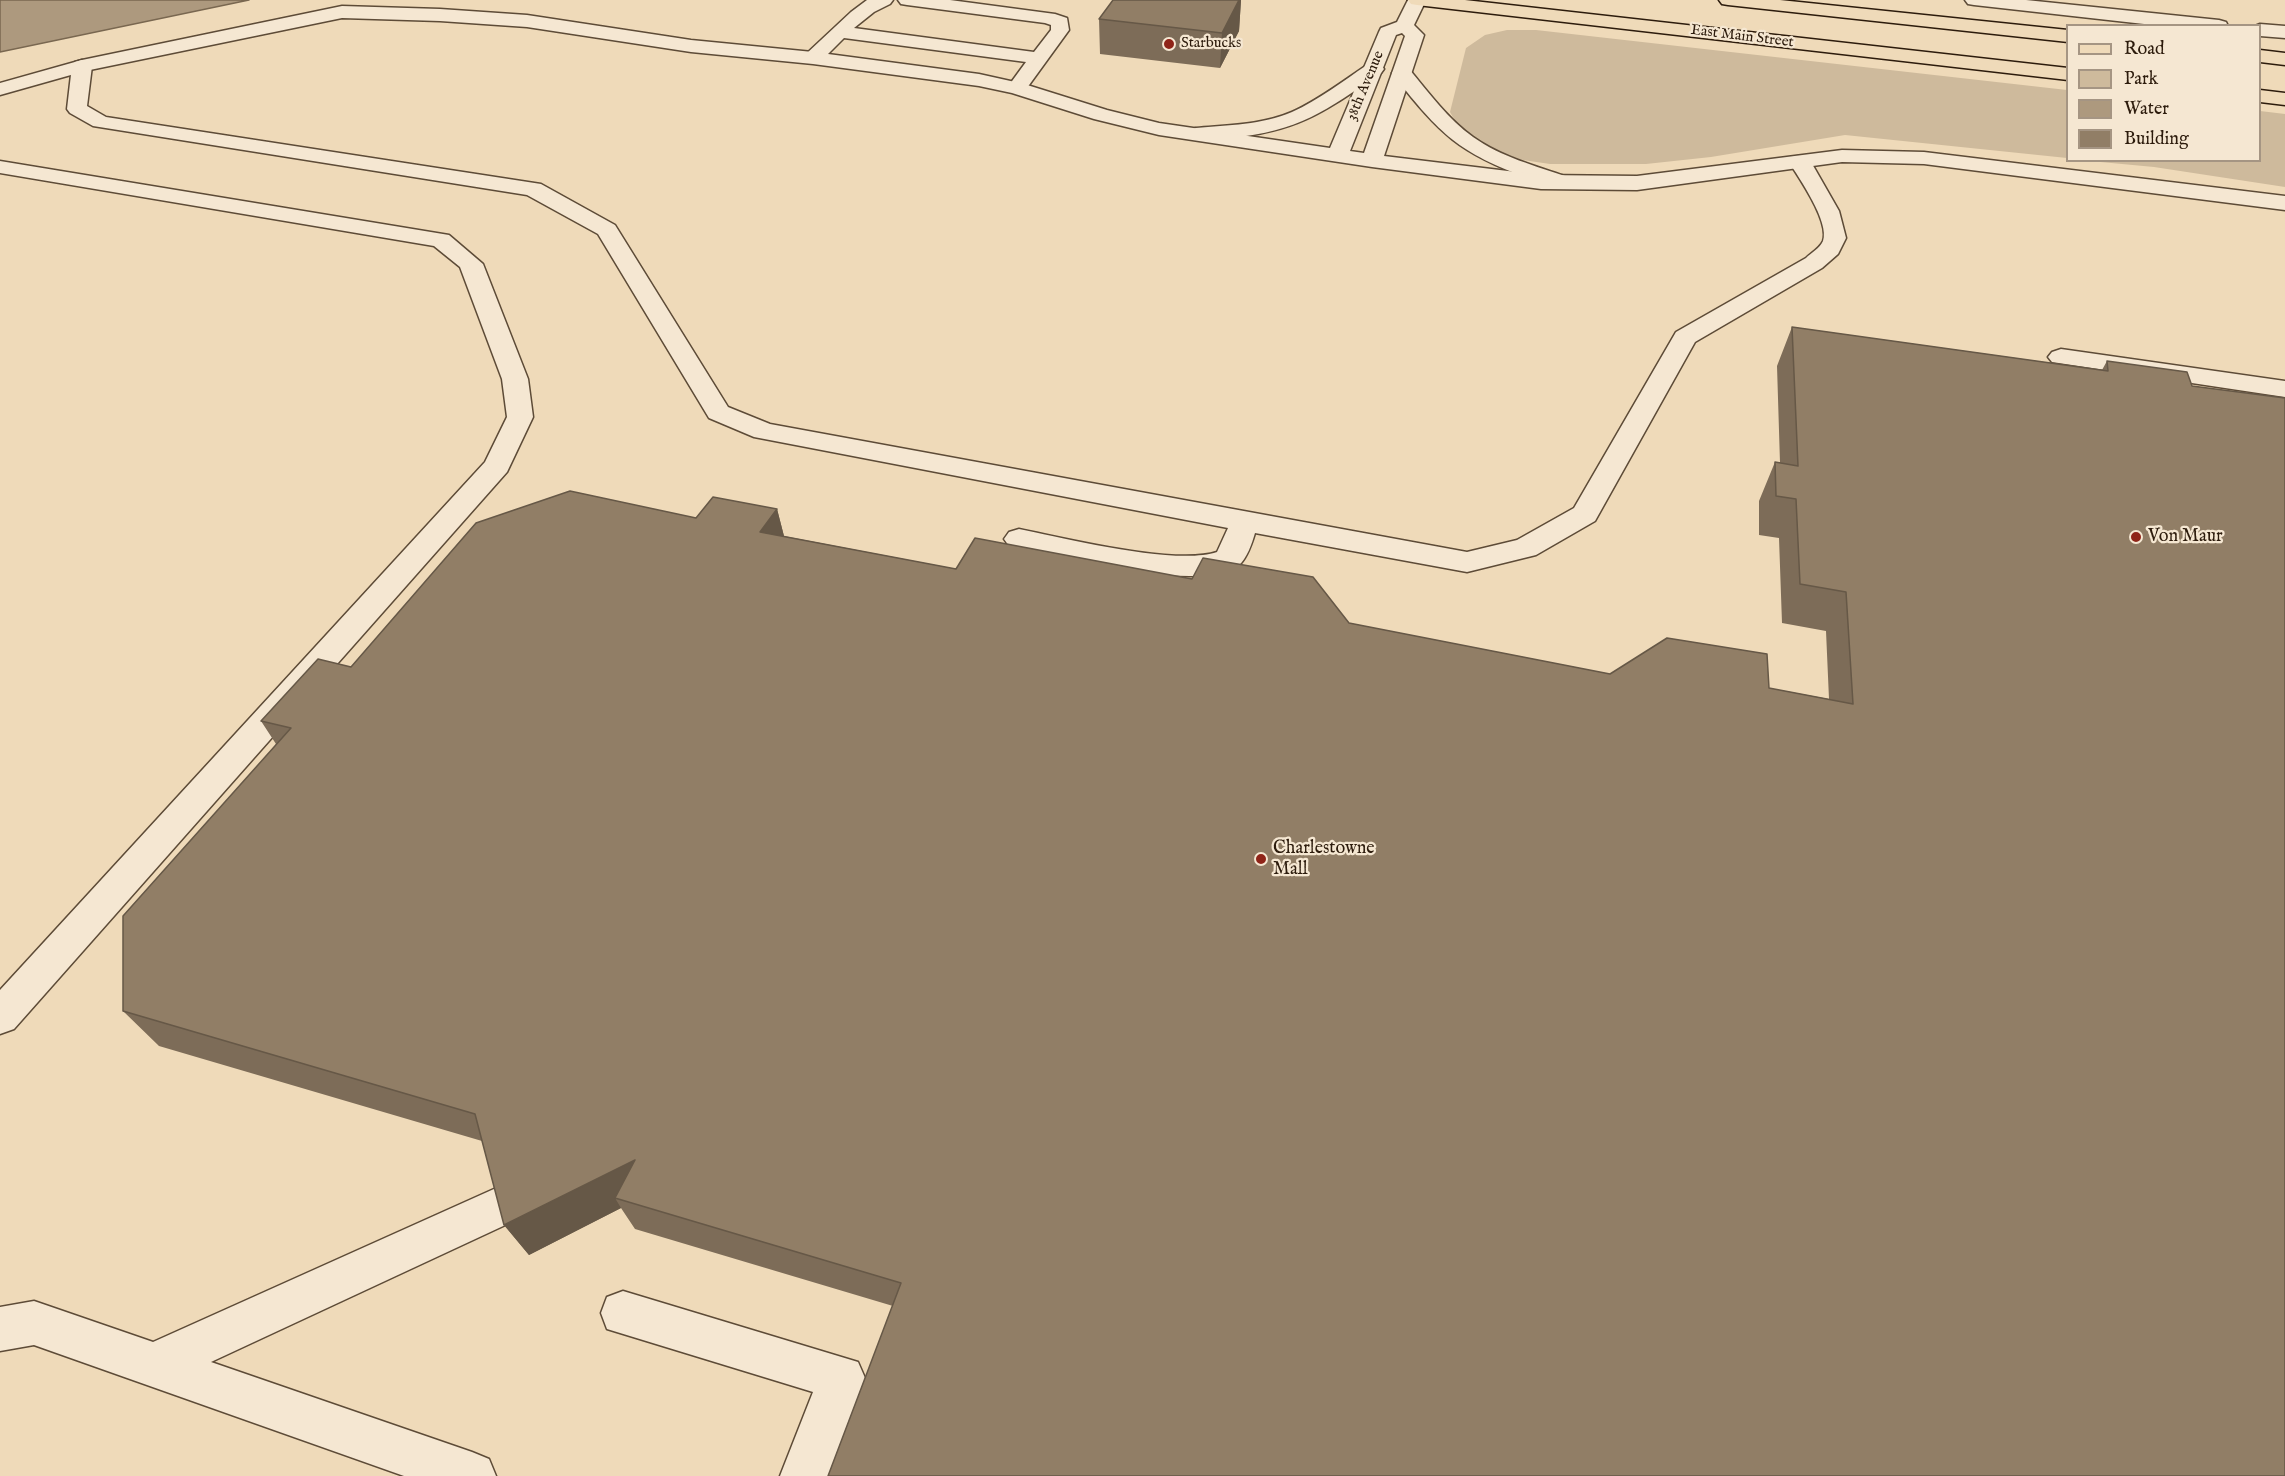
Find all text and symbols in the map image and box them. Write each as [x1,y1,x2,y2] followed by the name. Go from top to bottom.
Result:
[1689,22,1795,52] street label: East Main Street
[2066,24,2261,162] legend
[1181,35,1241,53] place label: Starbucks
[1162,37,1176,51] marker: Starbucks
[2124,38,2165,61] text: Road
[1343,49,1389,123] street label: 38th Avenue
[2124,68,2158,91] text: Park
[2124,98,2169,121] text: Water
[2124,128,2189,151] text: Building
[2148,526,2223,548] place label: Von Maur
[2129,530,2143,544] marker: Von Maur
[1273,838,1375,880] place label: Charlestowne Mall
[1254,852,1268,866] marker: Charlestowne Mall

